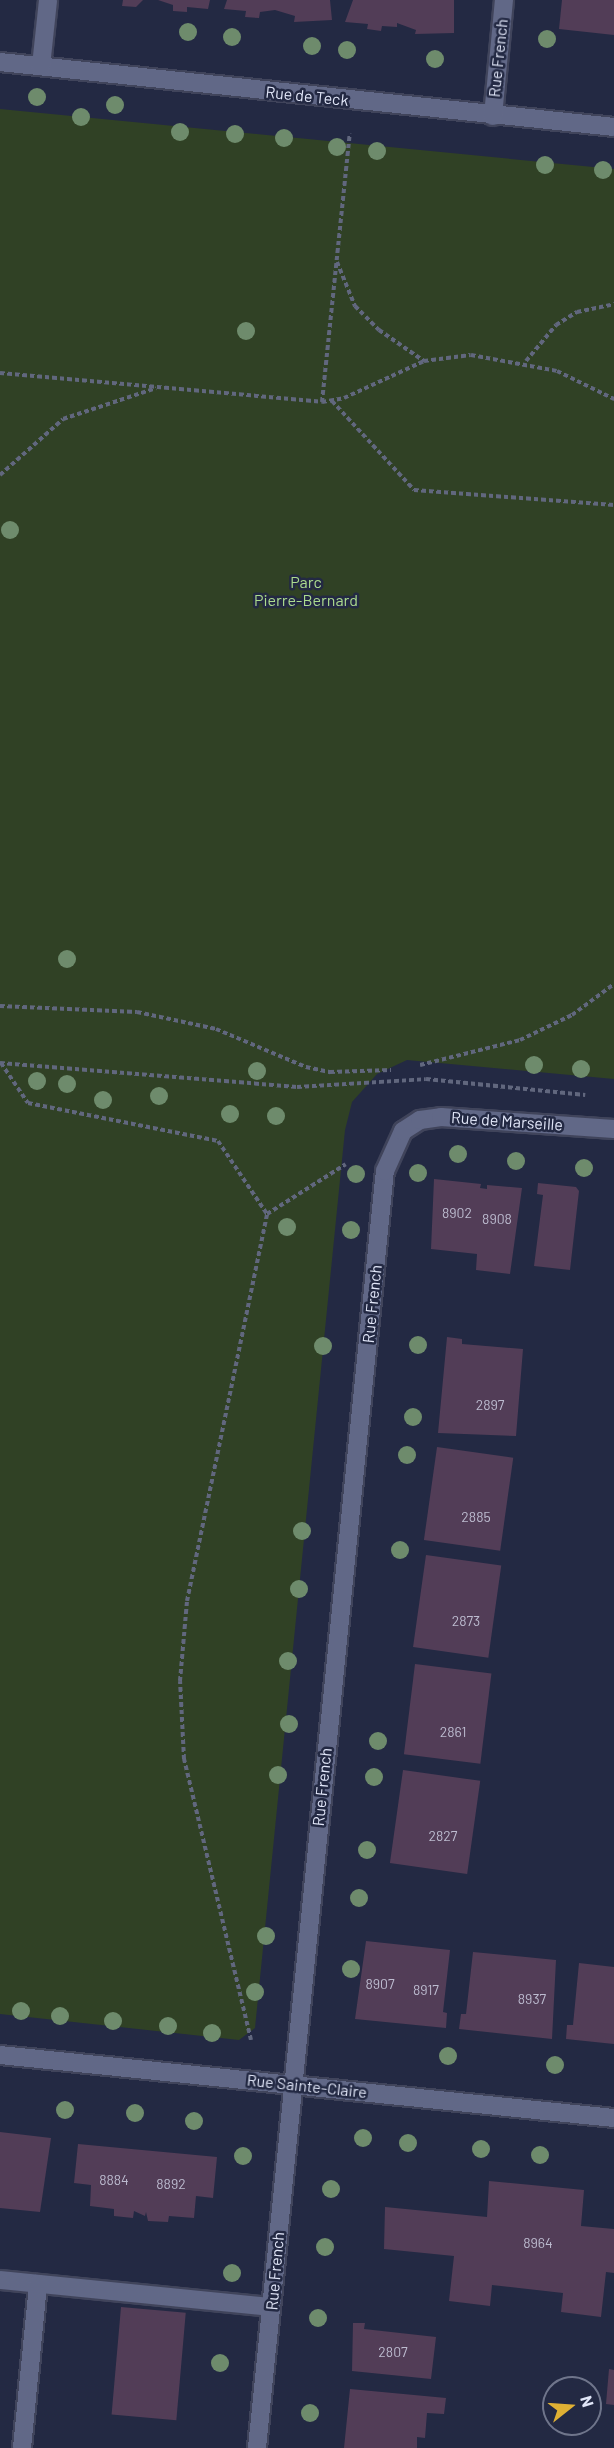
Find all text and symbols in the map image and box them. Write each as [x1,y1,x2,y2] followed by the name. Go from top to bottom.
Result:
[484,18,512,98] street label: Rue French
[265,82,349,110] street label: Rue de Teck
[254,572,358,610] park label: Parc Pierre-Bernard
[450,1108,564,1134] street label: Rue de Marseille
[442,1205,472,1221] house number: 8902
[482,1211,512,1227] house number: 8908
[358,1264,386,1344] street label: Rue French
[476,1397,504,1413] house number: 2897
[461,1509,491,1525] house number: 2885
[452,1613,480,1629] house number: 2873
[440,1724,466,1740] house number: 2861
[308,1747,336,1827] street label: Rue French
[429,1828,457,1844] house number: 2827
[365,1976,395,1992] house number: 8907
[413,1982,439,1998] house number: 8917
[518,1991,546,2007] house number: 8937
[246,2070,368,2102] street label: Rue Sainte-Claire
[99,2172,129,2188] house number: 8884
[156,2176,186,2192] house number: 8892
[262,2231,288,2311] street label: Rue French
[523,2235,553,2251] house number: 8964
[378,2344,408,2360] house number: 2807
[542,2376,602,2436] north arrow
[577,2393,598,2409] text: N

